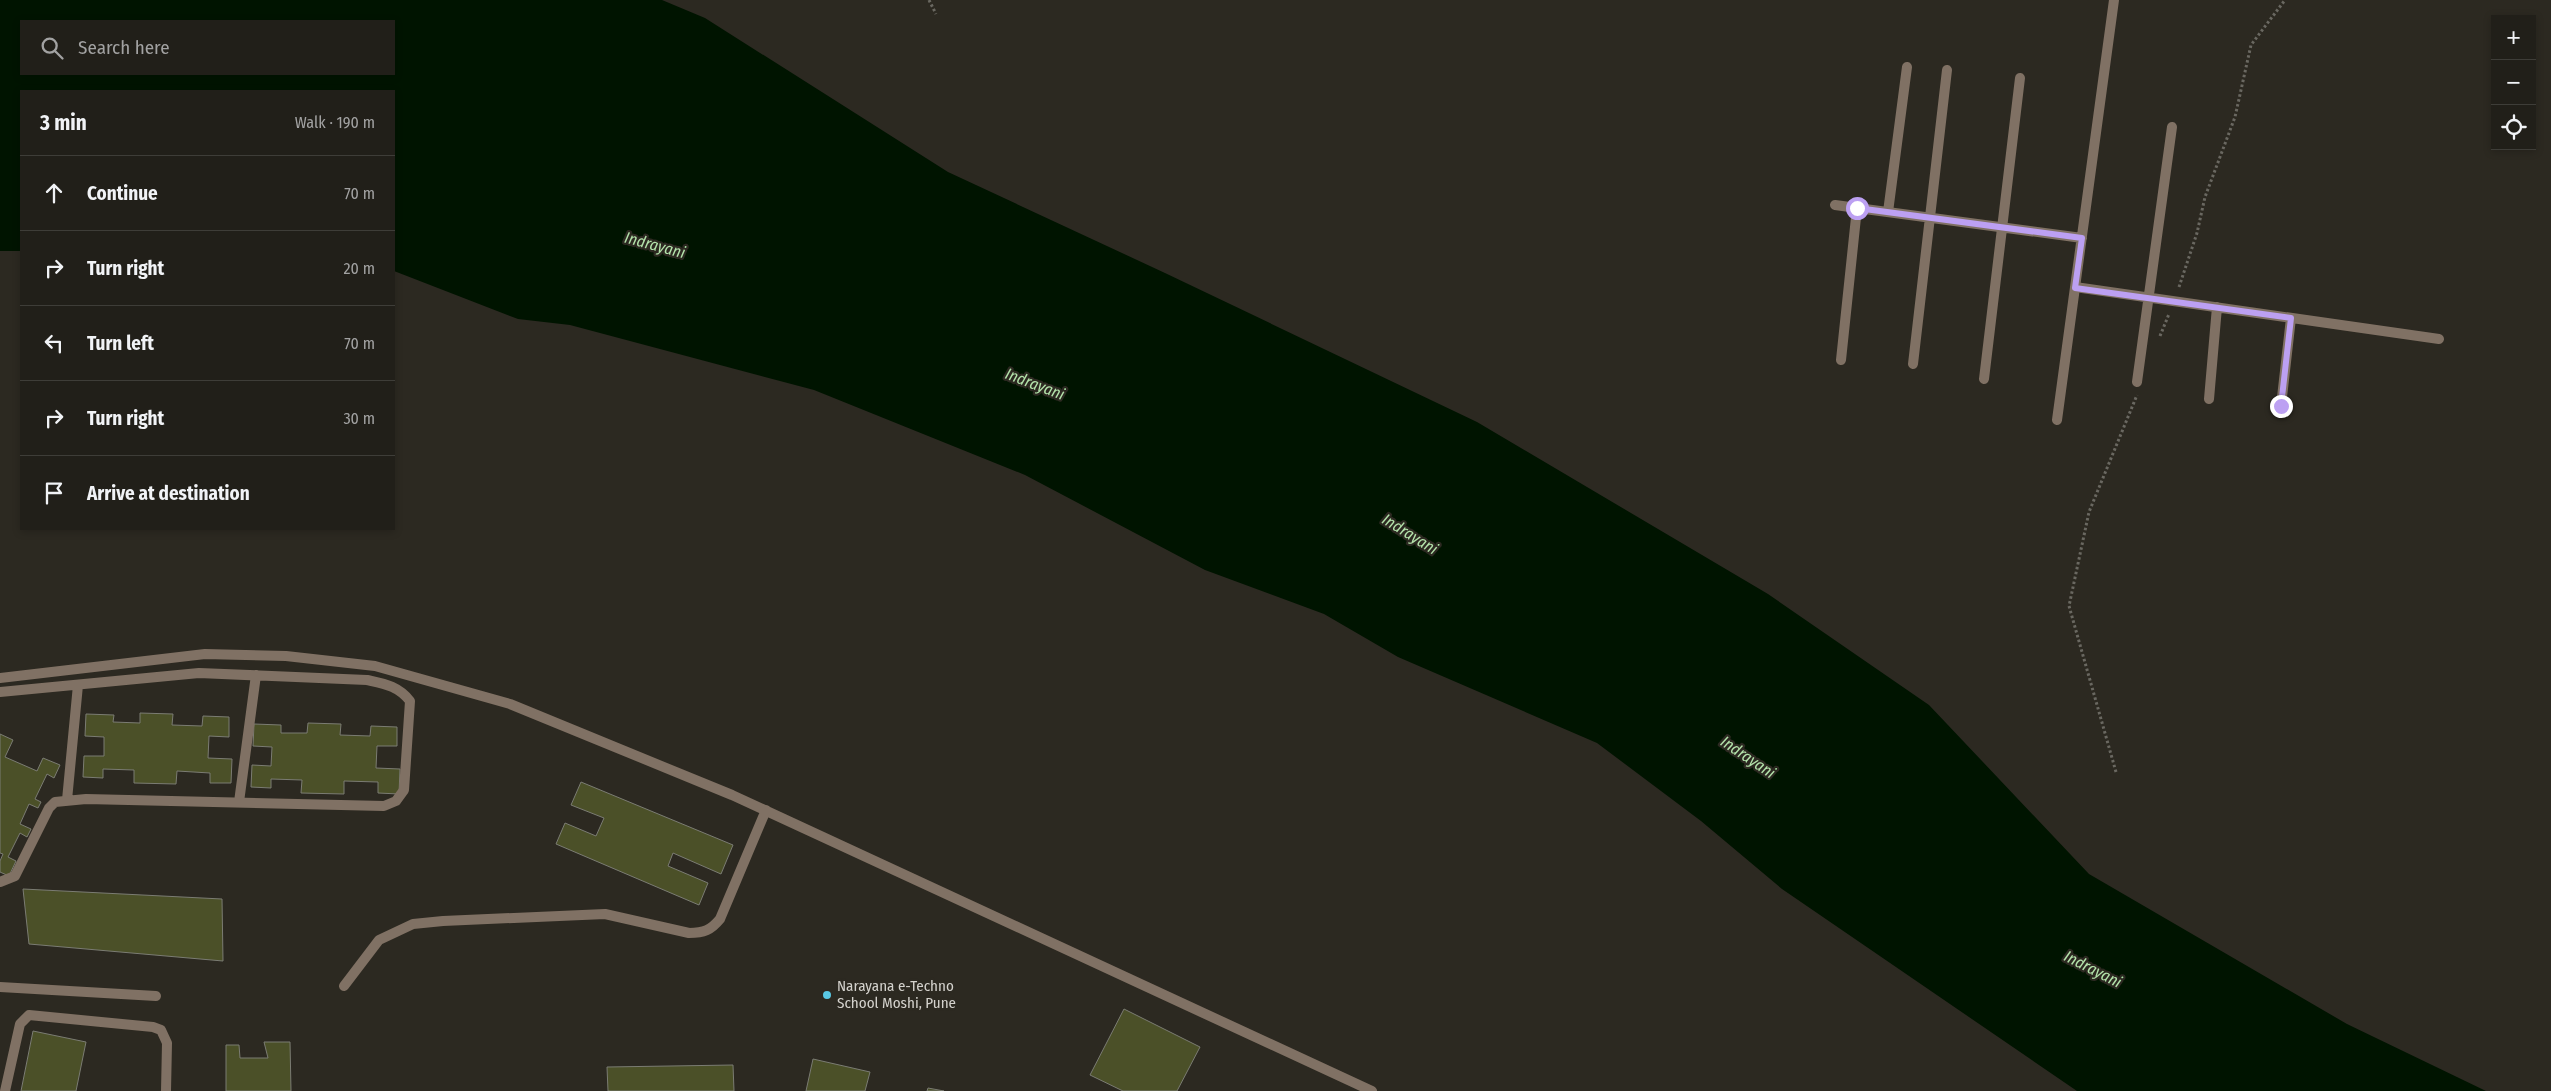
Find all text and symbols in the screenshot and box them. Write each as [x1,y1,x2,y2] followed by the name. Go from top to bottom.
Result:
[2491,15,2536,150] map controls
[2491,15,2536,60] button: +
[20,20,395,75] search box
[38,34,66,62] icon: search
[78,36,170,59] text: Search here
[2491,60,2536,105] button: −
[2491,105,2536,150] button: locate
[40,110,87,136] text: 3 min
[295,113,375,132] text: Walk · 190 m
[40,179,68,207] icon: ahead
[87,182,158,205] text: Continue
[344,184,375,203] text: 70 m
[1846,197,1869,220] route start
[623,228,687,262] water label: Indrayani
[40,254,68,282] icon: right
[87,257,164,280] text: Turn right
[344,259,375,278] text: 20 m
[40,329,68,357] icon: left
[87,332,154,355] text: Turn left
[344,334,375,353] text: 70 m
[1003,364,1067,404] water label: Indrayani
[2270,395,2293,418] route end
[40,404,68,432] icon: right
[87,407,164,430] text: Turn right
[343,409,375,428] text: 30 m
[40,479,68,507] icon: arrive
[87,482,250,505] text: Arrive at destination
[1379,509,1441,559] water label: Indrayani
[1717,732,1779,782] water label: Indrayani
[2061,946,2125,992] water label: Indrayani
[837,977,956,1012] place label: Narayana e-Techno School Moshi, Pune
[821,989,833,1001] marker: Narayana e-Techno School Moshi, Pune

